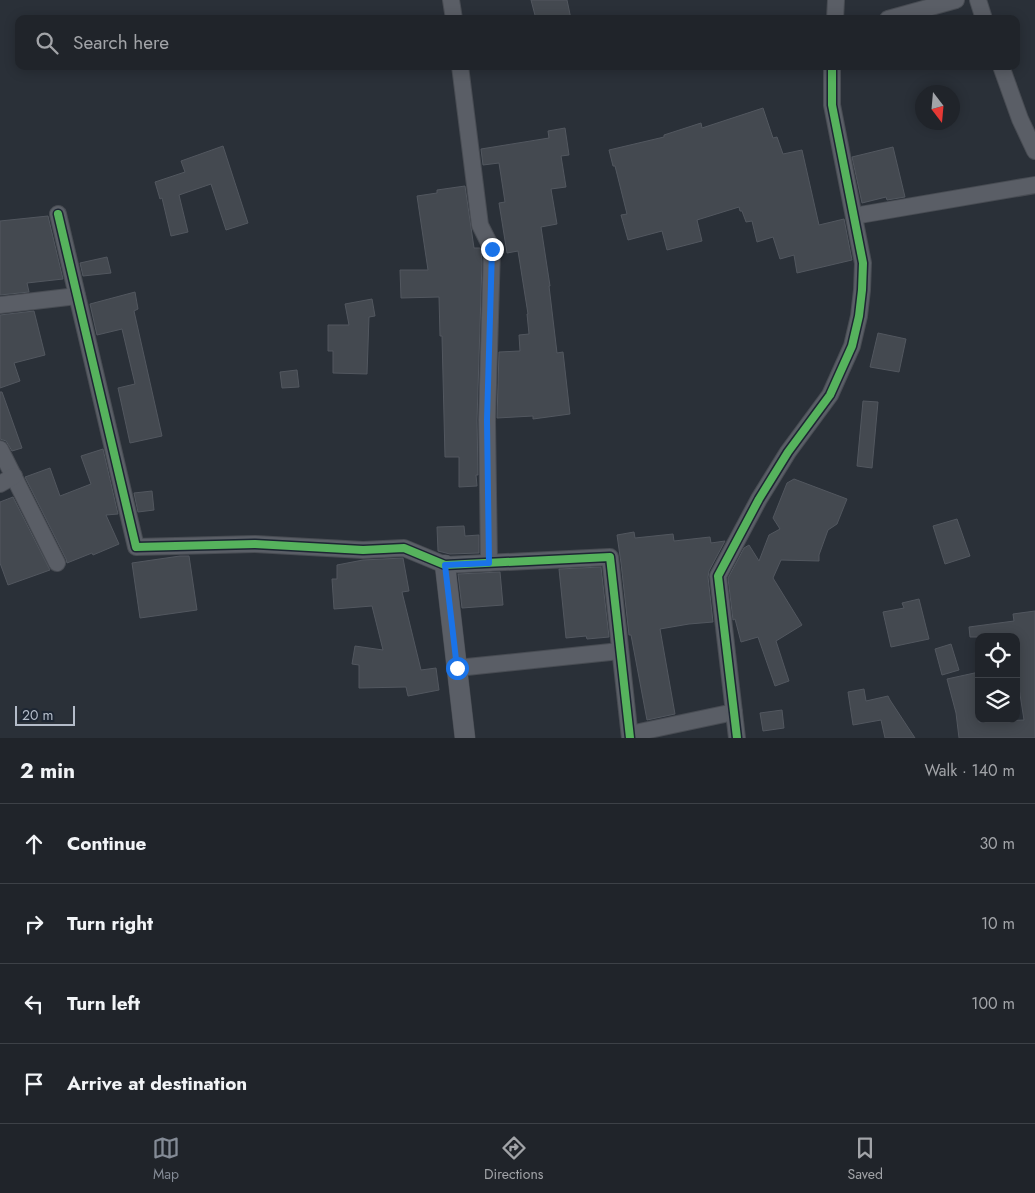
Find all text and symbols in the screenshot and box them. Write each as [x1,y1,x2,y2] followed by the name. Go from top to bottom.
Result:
[15,15,1020,70] search box
[33,29,61,57] icon: search
[73,29,169,56] text: Search here
[915,85,960,130] north arrow
[481,238,504,261] route end
[975,633,1020,723] map controls
[975,633,1020,678] button: locate
[446,657,469,680] route start
[975,678,1020,723] button: layers
[15,703,75,726] scale bar
[22,705,54,725] text: 20 m
[20,756,75,786] text: 2 min
[925,759,1015,782] text: Walk · 140 m
[20,830,48,858] icon: ahead
[67,830,146,857] text: Continue
[979,832,1015,855] text: 30 m
[20,910,48,938] icon: right
[67,910,153,937] text: Turn right
[981,912,1015,935] text: 10 m
[20,990,48,1018] icon: left
[67,990,140,1017] text: Turn left
[971,992,1015,1015] text: 100 m
[20,1070,48,1098] icon: arrive
[67,1070,247,1097] text: Arrive at destination
[152,1134,180,1184] tab: Map
[484,1134,543,1184] tab: Directions
[847,1134,883,1184] tab: Saved

